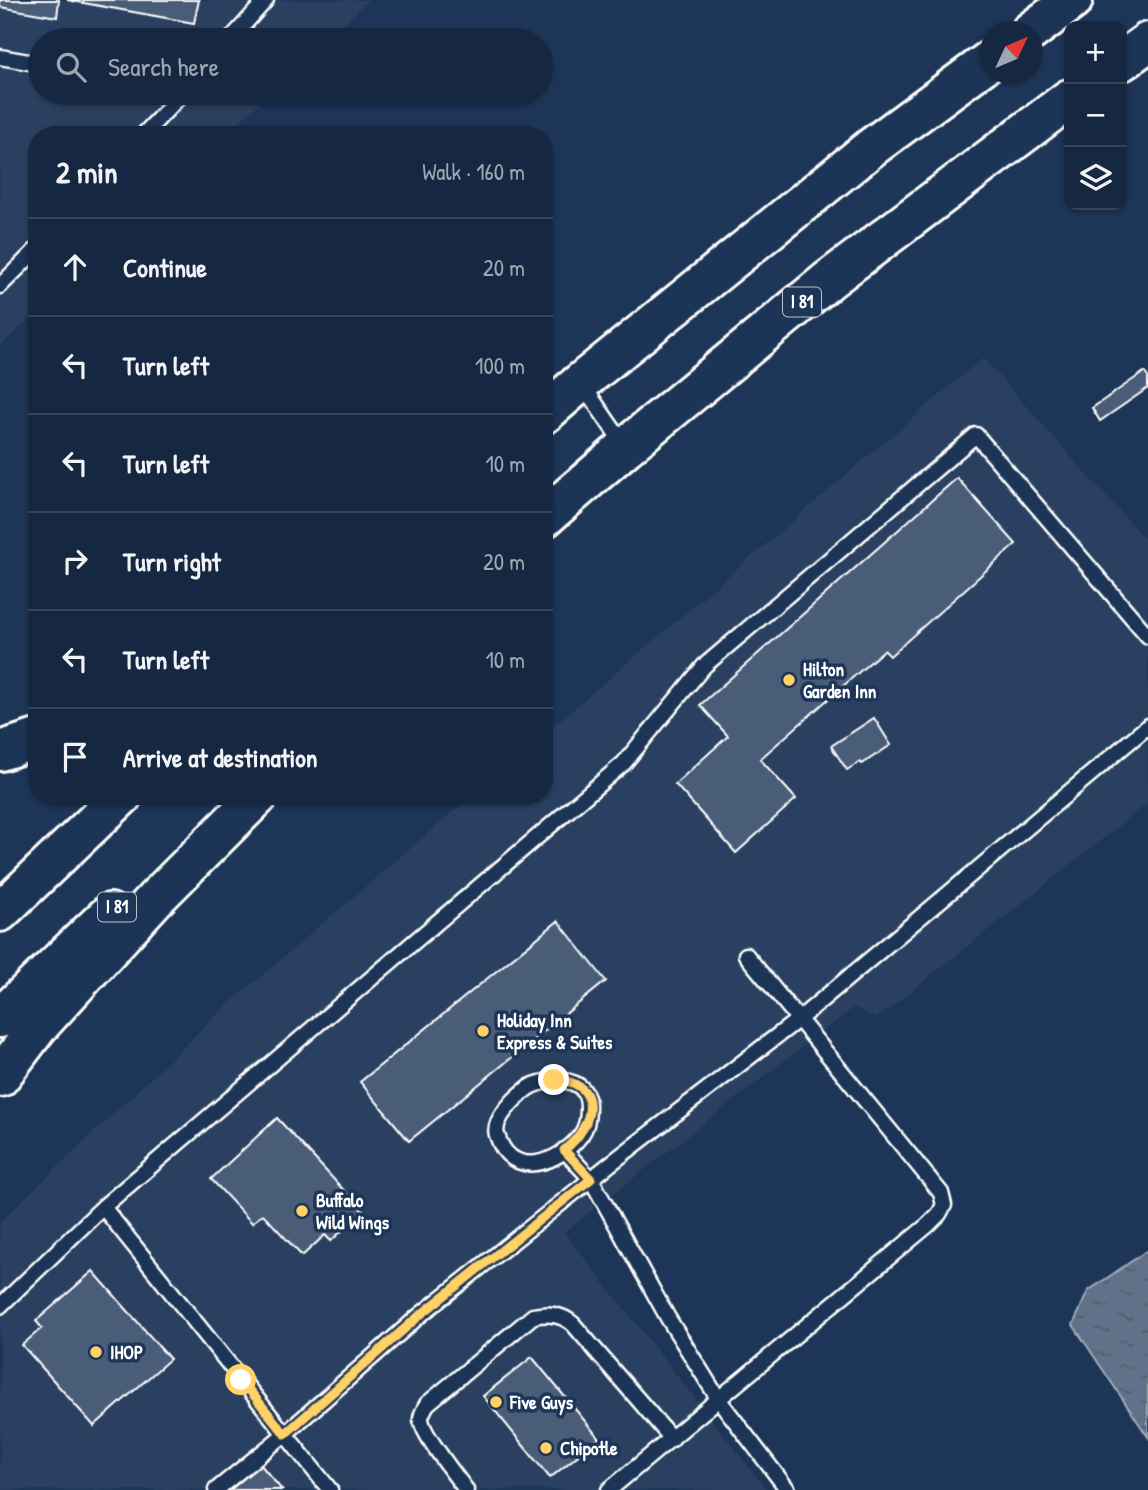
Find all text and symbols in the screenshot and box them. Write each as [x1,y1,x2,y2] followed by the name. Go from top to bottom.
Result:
[980,21,1043,84] north arrow
[1064,21,1127,210] map controls
[1064,21,1127,84] button: +
[28,28,553,105] search box
[52,48,90,86] icon: search
[108,49,219,84] text: Search here
[1064,84,1127,147] button: −
[1064,147,1127,210] button: layers
[56,152,118,192] text: 2 min
[422,156,525,187] text: Walk · 160 m
[56,248,94,286] icon: ahead
[123,250,207,285] text: Continue
[483,252,525,283] text: 20 m
[783,288,821,316] road number: I 81
[56,346,94,384] icon: left
[123,348,209,383] text: Turn left
[475,350,525,381] text: 100 m
[56,444,94,482] icon: left
[123,446,209,481] text: Turn left
[485,448,525,479] text: 10 m
[56,542,94,580] icon: right
[123,544,221,579] text: Turn right
[483,546,525,577] text: 20 m
[56,640,94,678] icon: left
[123,642,209,677] text: Turn left
[485,644,525,675] text: 10 m
[803,656,877,704] place label: Hilton Garden Inn
[781,672,797,688] marker: Hilton Garden Inn
[56,738,94,776] icon: arrive
[123,740,318,775] text: Arrive at destination
[98,893,136,922] road number: I 81
[497,1007,613,1056] place label: Holiday Inn Express & Suites
[475,1023,491,1039] marker: Holiday Inn Express & Suites
[538,1064,569,1095] route end
[316,1187,390,1236] place label: Buffalo Wild Wings
[294,1203,310,1219] marker: Buffalo Wild Wings
[110,1339,143,1365] place label: IHOP
[88,1344,104,1360] marker: IHOP
[225,1364,256,1395] route start
[509,1389,574,1416] place label: Five Guys
[488,1394,504,1410] marker: Five Guys
[560,1435,618,1462] place label: Chipotle
[538,1440,554,1456] marker: Chipotle

